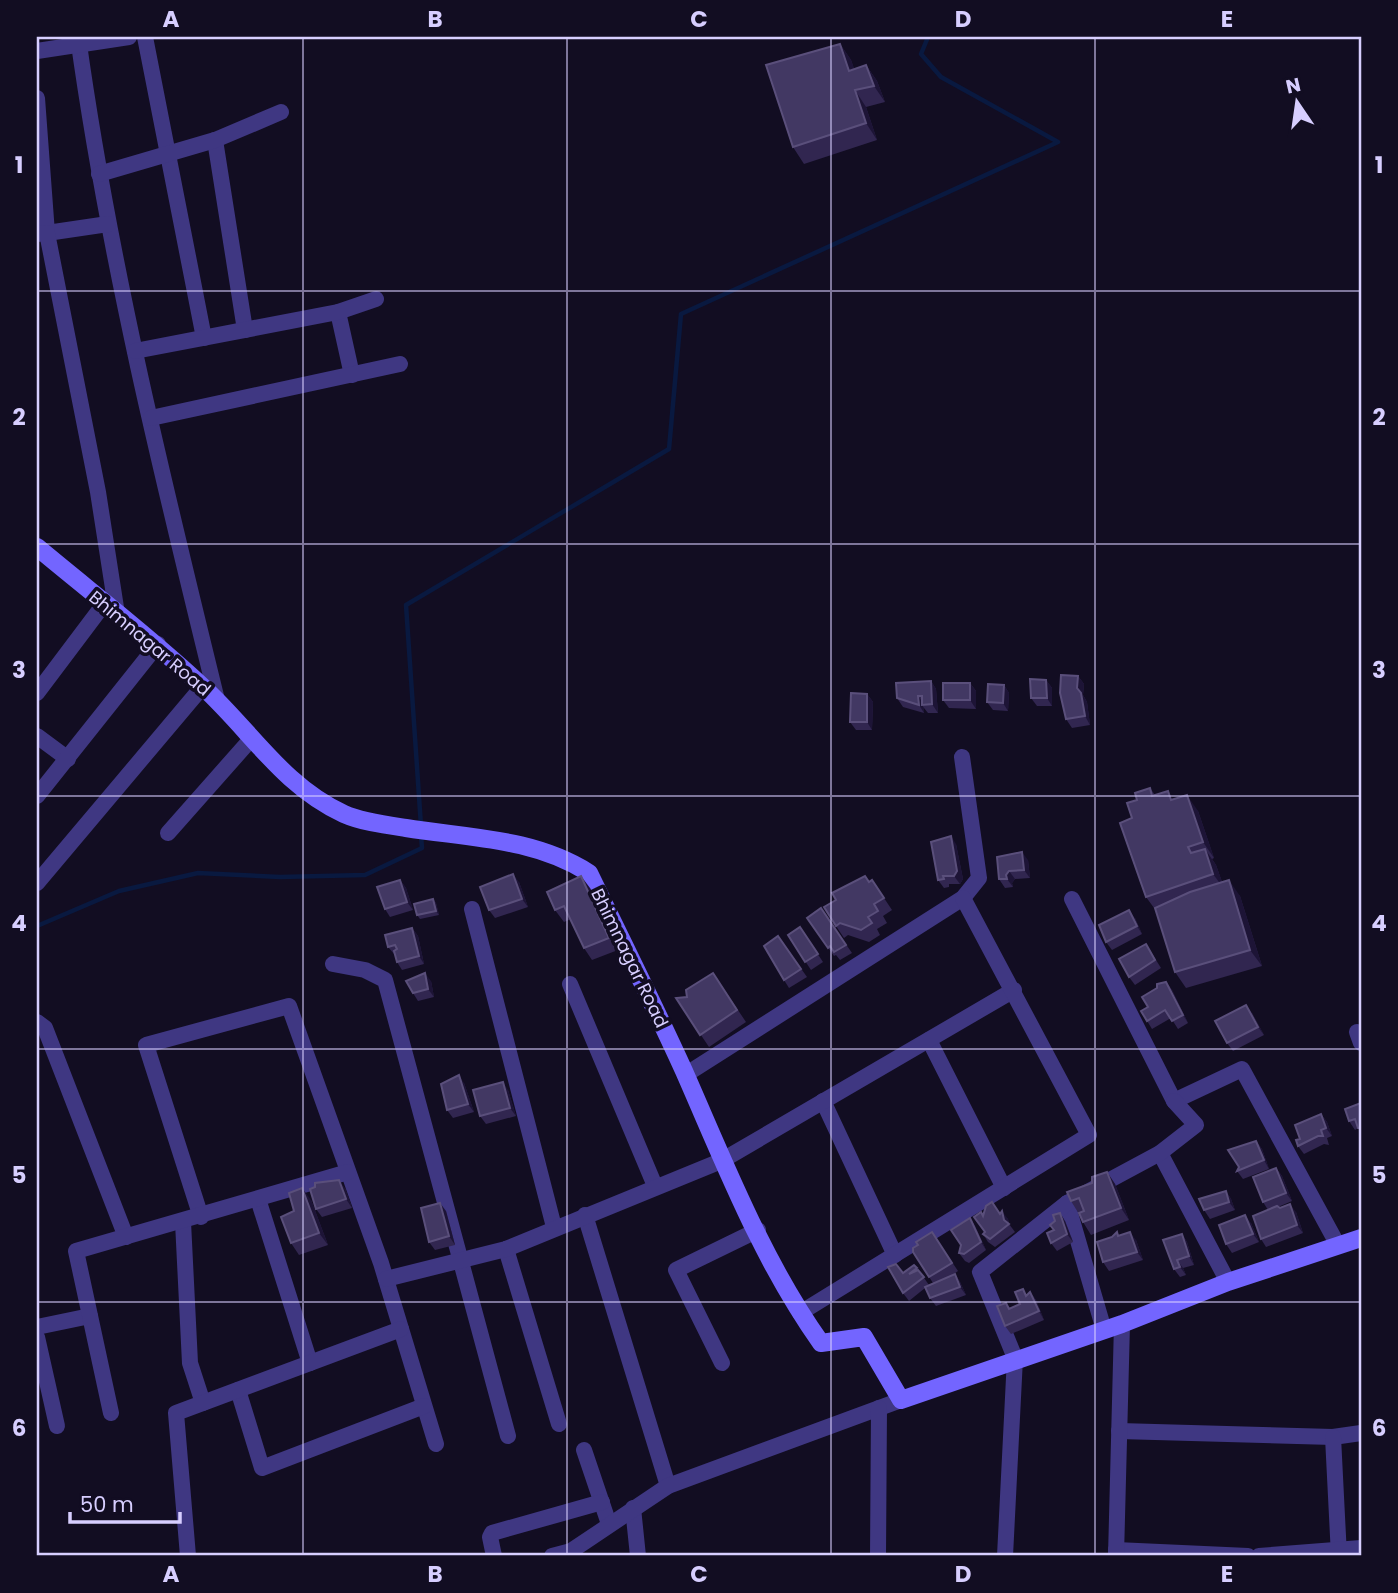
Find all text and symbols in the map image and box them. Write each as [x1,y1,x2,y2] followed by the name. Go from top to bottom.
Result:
[163,3,180,35] text: A
[427,3,443,35] text: B
[690,3,708,35] text: C
[955,3,971,35] text: D
[1221,3,1233,35] text: E
[1262,66,1332,136] north arrow
[1283,71,1303,101] text: N
[15,149,23,181] text: 1
[1375,149,1383,181] text: 1
[12,401,26,433] text: 2
[1372,401,1386,433] text: 2
[84,585,216,701] street label: Bhimnagar Road
[12,654,26,686] text: 3
[1372,654,1386,686] text: 3
[585,884,675,1032] street label: Bhimnagar Road
[11,907,27,939] text: 4
[1371,907,1387,939] text: 4
[12,1159,26,1191] text: 5
[1372,1159,1386,1191] text: 5
[12,1412,26,1444] text: 6
[1372,1412,1386,1444] text: 6
[70,1481,180,1525] scale bar
[80,1490,134,1519] text: 50 m
[163,1558,180,1590] text: A
[427,1558,443,1590] text: B
[690,1558,708,1590] text: C
[955,1558,971,1590] text: D
[1221,1558,1233,1590] text: E

